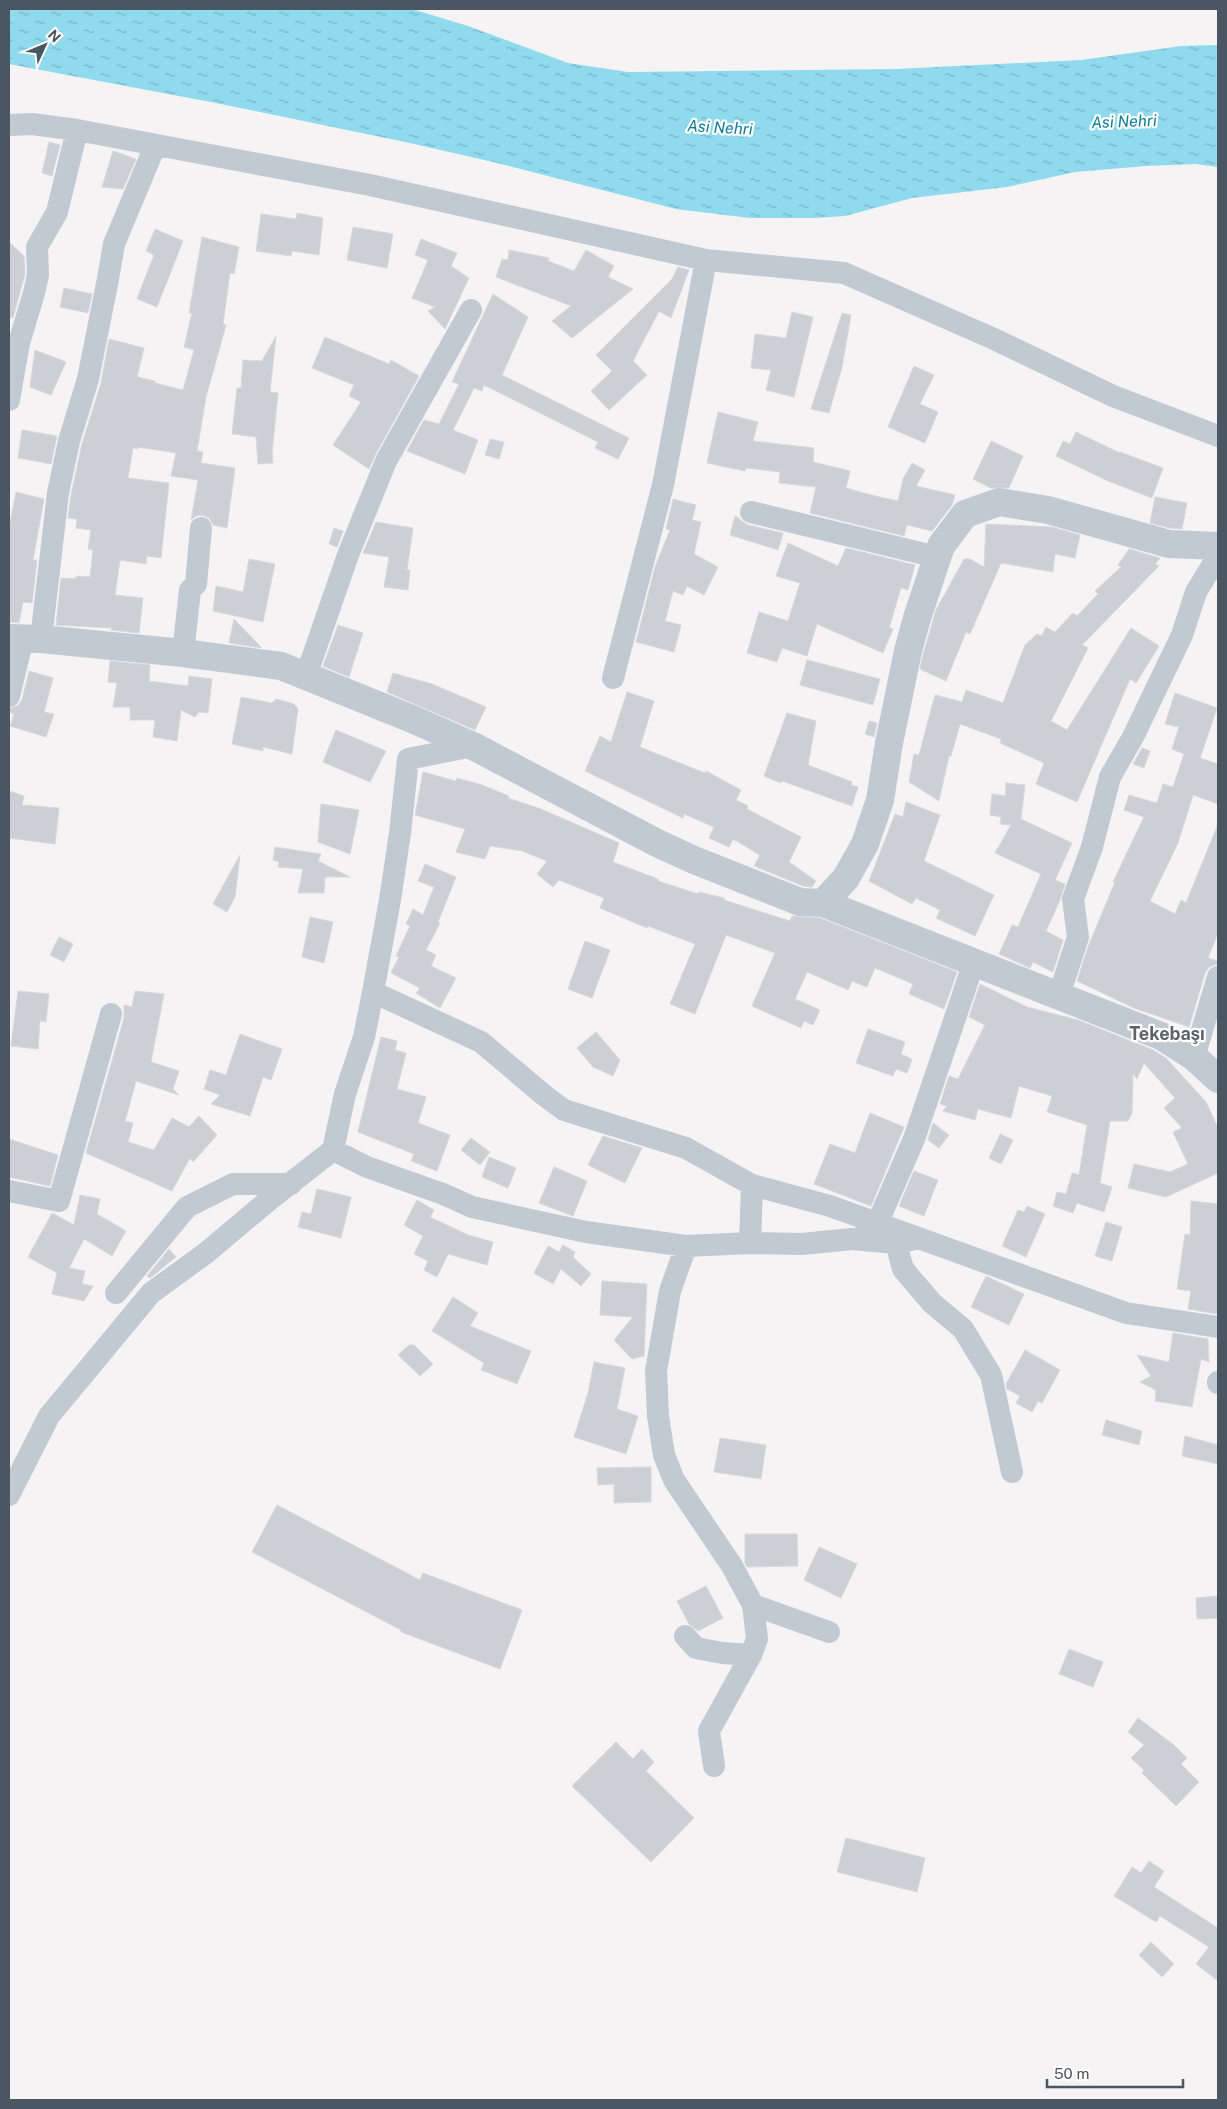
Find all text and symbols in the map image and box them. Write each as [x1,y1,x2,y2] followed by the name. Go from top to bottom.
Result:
[20,20,70,70] north arrow
[45,26,64,45] text: N
[1091,111,1157,132] water label: Asi Nehri
[687,116,753,139] water label: Asi Nehri
[1129,1023,1205,1044] district label: Tekebaşı
[1047,2056,1183,2088] scale bar
[1054,2065,1089,2082] text: 50 m

